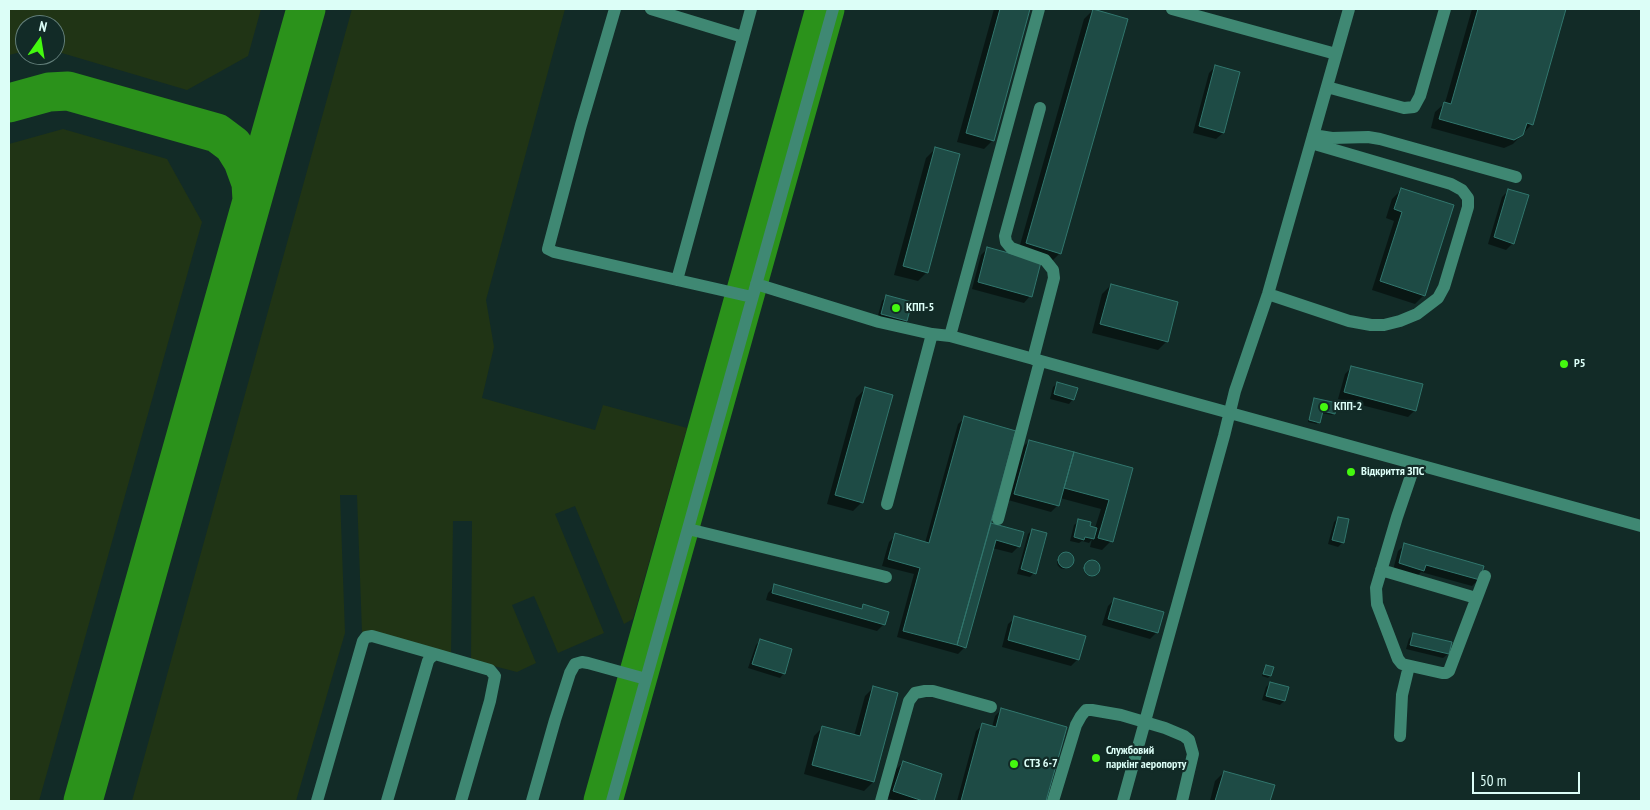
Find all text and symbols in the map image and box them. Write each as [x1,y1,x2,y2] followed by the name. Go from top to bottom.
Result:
[15,15,65,65] north arrow
[37,17,49,36] text: N
[906,301,934,315] place label: КПП-5
[890,302,902,314] marker: КПП-5
[1574,357,1585,371] place label: P5
[1558,358,1570,370] marker: P5
[1334,400,1362,414] place label: КПП-2
[1318,401,1330,413] marker: КПП-2
[1361,465,1424,479] place label: Відкриття ЗПС
[1345,466,1357,478] marker: Відкриття ЗПС
[1106,744,1186,772] place label: Службовий паркінг аеропорту
[1090,752,1102,764] marker: Службовий паркінг аеропорту
[1024,757,1058,771] place label: СТЗ 6-7
[1008,758,1020,770] marker: СТЗ 6-7
[1475,762,1582,794] scale bar
[1480,771,1506,790] text: 50 m

